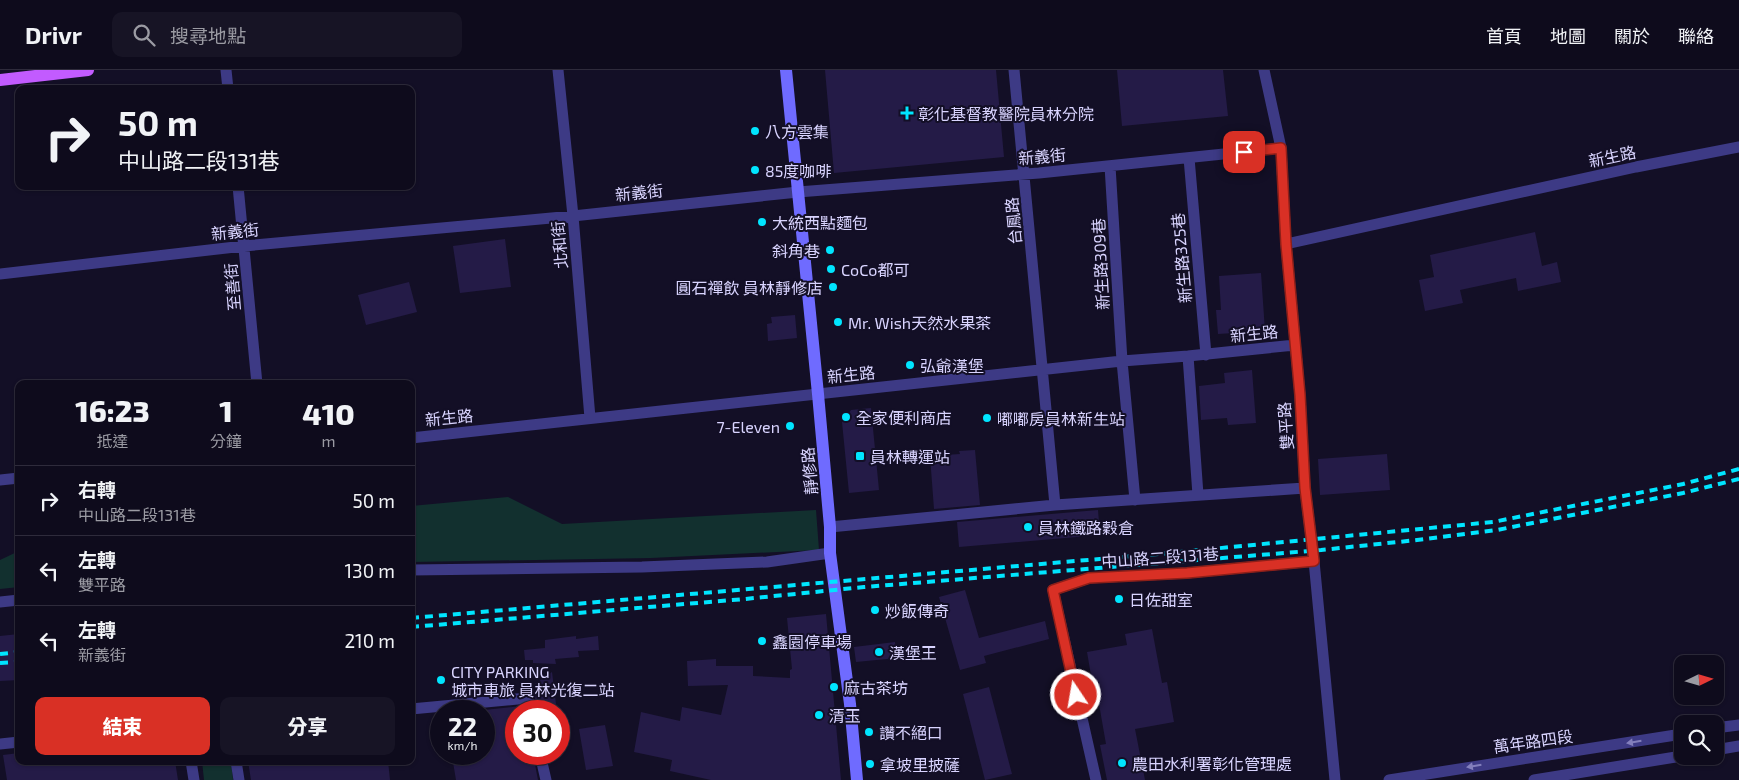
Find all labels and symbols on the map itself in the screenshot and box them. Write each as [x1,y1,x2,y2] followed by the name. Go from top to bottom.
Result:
[918,104,1094,123] place label: 彰化基督教醫院員林分院
[900,106,914,120] marker: 彰化基督教醫院員林分院
[765,122,829,141] place label: 八方雲集
[749,125,761,137] marker: 八方雲集
[1223,131,1265,173] pin
[1587,142,1637,170] street label: 新生路
[1017,144,1067,168] street label: 新義街
[765,161,831,180] place label: 85度咖啡
[749,164,761,176] marker: 85度咖啡
[614,180,664,204] street label: 新義街
[1001,196,1025,246] street label: 台鳳路
[1168,212,1194,304] street label: 新生路325巷
[772,213,868,232] place label: 大統西點麵包
[756,216,768,228] marker: 大統西點麵包
[1088,218,1112,310] street label: 新生路309巷
[210,219,260,243] street label: 新義街
[547,220,571,270] street label: 北和街
[772,241,820,260] place label: 斜角巷
[824,244,836,256] marker: 斜角巷
[841,260,909,279] place label: CoCo都可
[220,262,244,312] street label: 至善街
[825,263,837,275] marker: CoCo都可
[675,278,823,297] place label: 圓石禪飲 員林靜修店
[827,281,839,293] marker: 圓石禪飲 員林靜修店
[848,313,991,332] place label: Mr. Wish天然水果茶
[832,316,844,328] marker: Mr. Wish天然水果茶
[1229,321,1279,345] street label: 新生路
[920,356,984,375] place label: 弘爺漢堡
[904,359,916,371] marker: 弘爺漢堡
[826,362,876,386] street label: 新生路
[1274,401,1296,451] street label: 雙平路
[424,405,474,429] street label: 新生路
[856,408,952,427] place label: 全家便利商店
[997,409,1125,428] place label: 嘟嘟房員林新生站
[840,411,852,423] marker: 全家便利商店
[981,412,993,424] marker: 嘟嘟房員林新生站
[716,417,780,436] place label: 7-Eleven
[784,420,796,432] marker: 7-Eleven
[797,446,821,496] street label: 靜修路
[870,447,950,466] place label: 員林轉運站
[854,450,866,462] marker: 員林轉運站
[1038,518,1134,537] place label: 員林鐵路穀倉
[1022,521,1034,533] marker: 員林鐵路穀倉
[1101,543,1219,571] street label: 中山路二段131巷
[1129,590,1193,609] place label: 日佐甜室
[1113,593,1125,605] marker: 日佐甜室
[885,601,949,620] place label: 炒飯傳奇
[869,604,881,616] marker: 炒飯傳奇
[772,632,852,651] place label: 鑫園停車場
[756,635,768,647] marker: 鑫園停車場
[889,643,937,662] place label: 漢堡王
[873,646,885,658] marker: 漢堡王
[1674,655,1724,705] north arrow
[451,662,615,699] place label: CITY PARKING 城市車旅 員林光復二站
[1049,668,1101,720] position arrow
[435,674,447,686] marker: CITY PARKING 城市車旅 員林光復二站
[844,678,908,697] place label: 麻古茶坊
[828,681,840,693] marker: 麻古茶坊
[505,700,570,765] speed limit sign: 30
[829,706,861,725] place label: 清玉
[813,709,825,721] marker: 清玉
[879,723,943,742] place label: 讚不絕口
[863,726,875,738] marker: 讚不絕口
[1492,726,1574,756] street label: 萬年路四段
[1626,738,1642,746] one-way arrow
[1132,754,1292,773] place label: 農田水利署彰化管理處
[880,755,960,774] place label: 拿坡里披薩
[1116,757,1128,769] marker: 農田水利署彰化管理處
[864,758,876,770] marker: 拿坡里披薩
[1465,762,1481,770] one-way arrow

